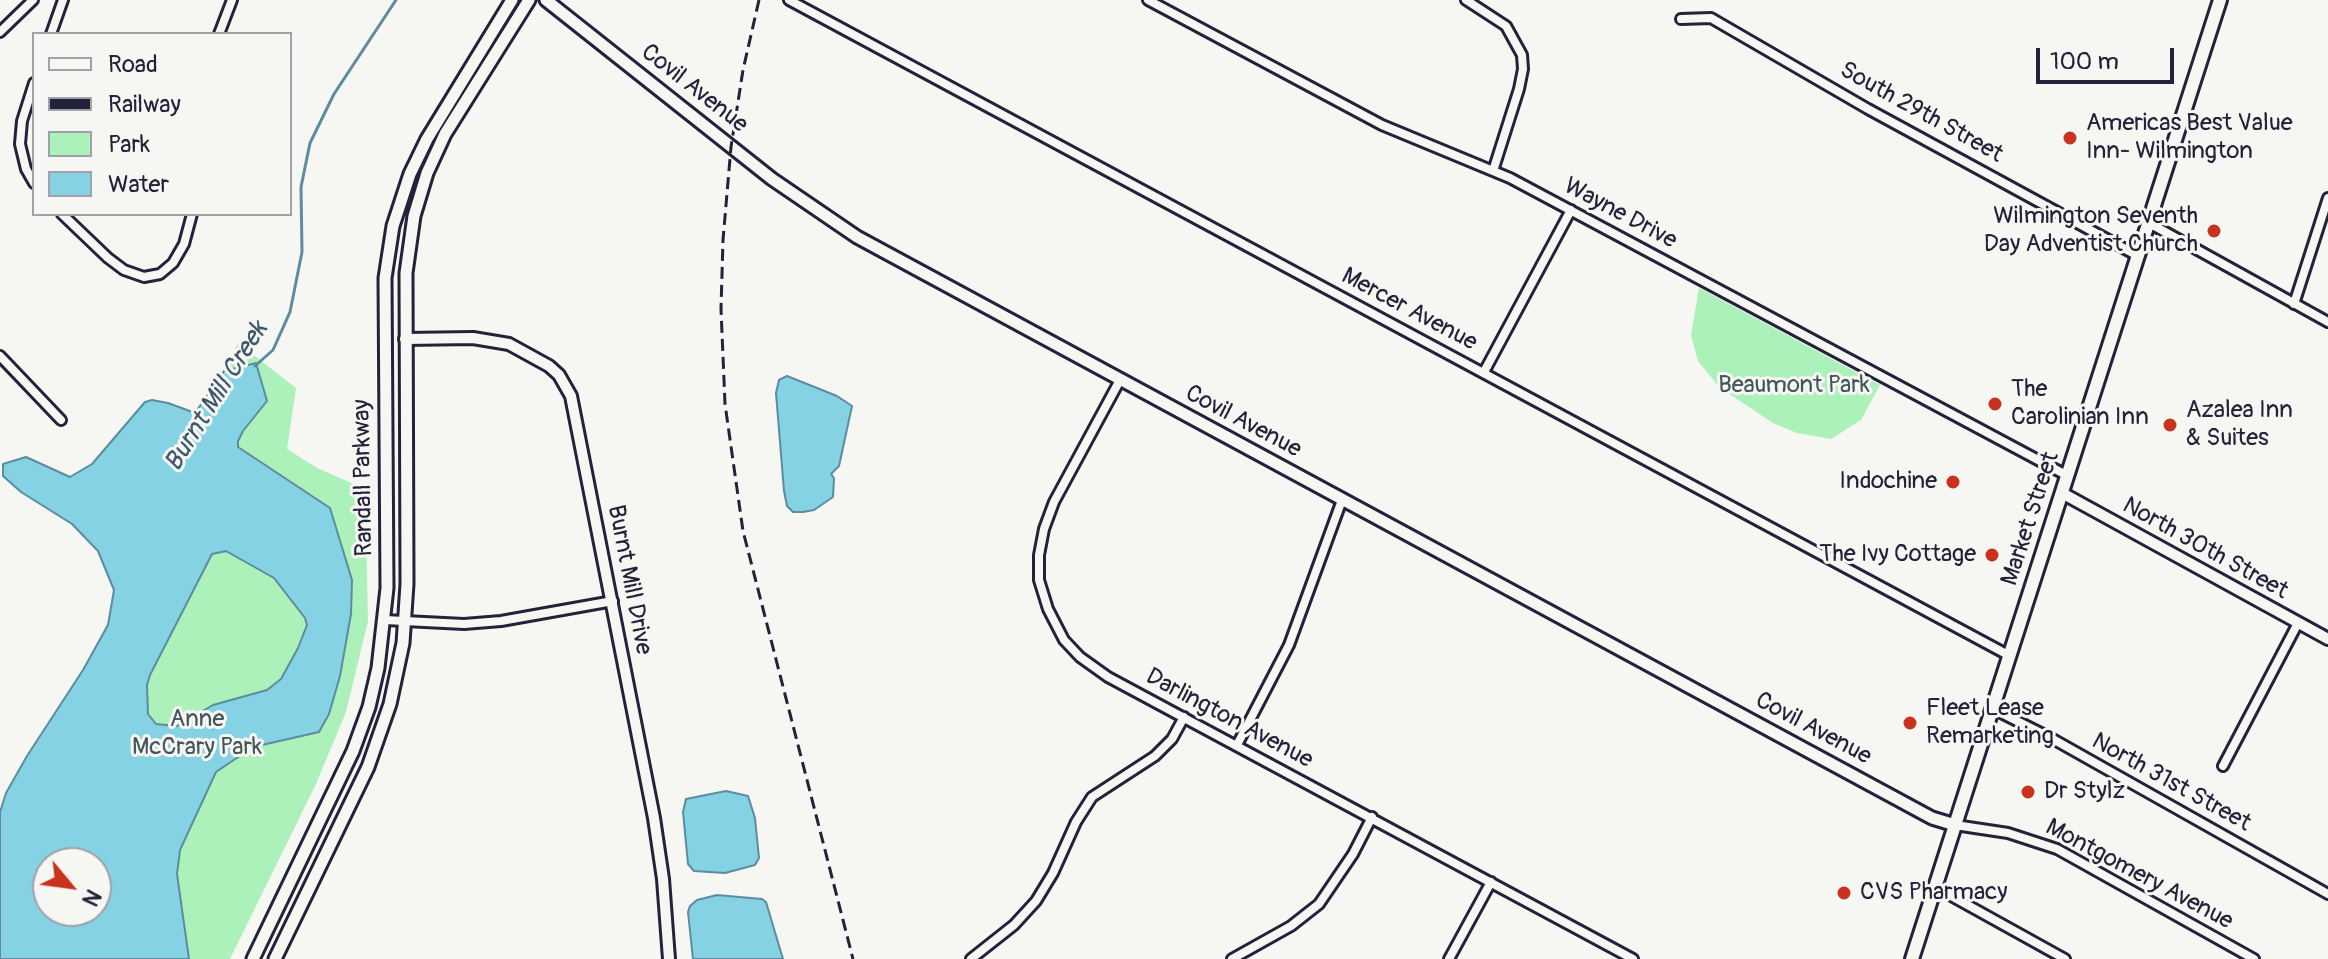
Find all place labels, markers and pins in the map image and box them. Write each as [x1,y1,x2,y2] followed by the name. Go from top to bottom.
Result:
[2086,110,2293,166] place label: Americas Best Value Inn- Wilmington
[2061,129,2079,147] marker: Americas Best Value Inn- Wilmington
[1984,203,2198,259] place label: Wilmington Seventh Day Adventist Church
[2205,222,2223,240] marker: Wilmington Seventh Day Adventist Church
[2011,376,2149,432] place label: The Carolinian Inn
[1986,395,2004,413] marker: The Carolinian Inn
[2186,397,2293,453] place label: Azalea Inn & Suites
[2161,416,2179,434] marker: Azalea Inn & Suites
[1839,468,1937,496] place label: Indochine
[1944,473,1962,491] marker: Indochine
[1819,541,1976,569] place label: The Ivy Cottage
[1983,546,2001,564] marker: The Ivy Cottage
[1926,695,2054,751] place label: Fleet Lease Remarketing
[1901,714,1919,732] marker: Fleet Lease Remarketing
[2044,778,2125,806] place label: Dr Stylz
[2019,783,2037,801] marker: Dr Stylz
[1860,879,2008,907] place label: CVS Pharmacy
[1835,884,1853,902] marker: CVS Pharmacy

